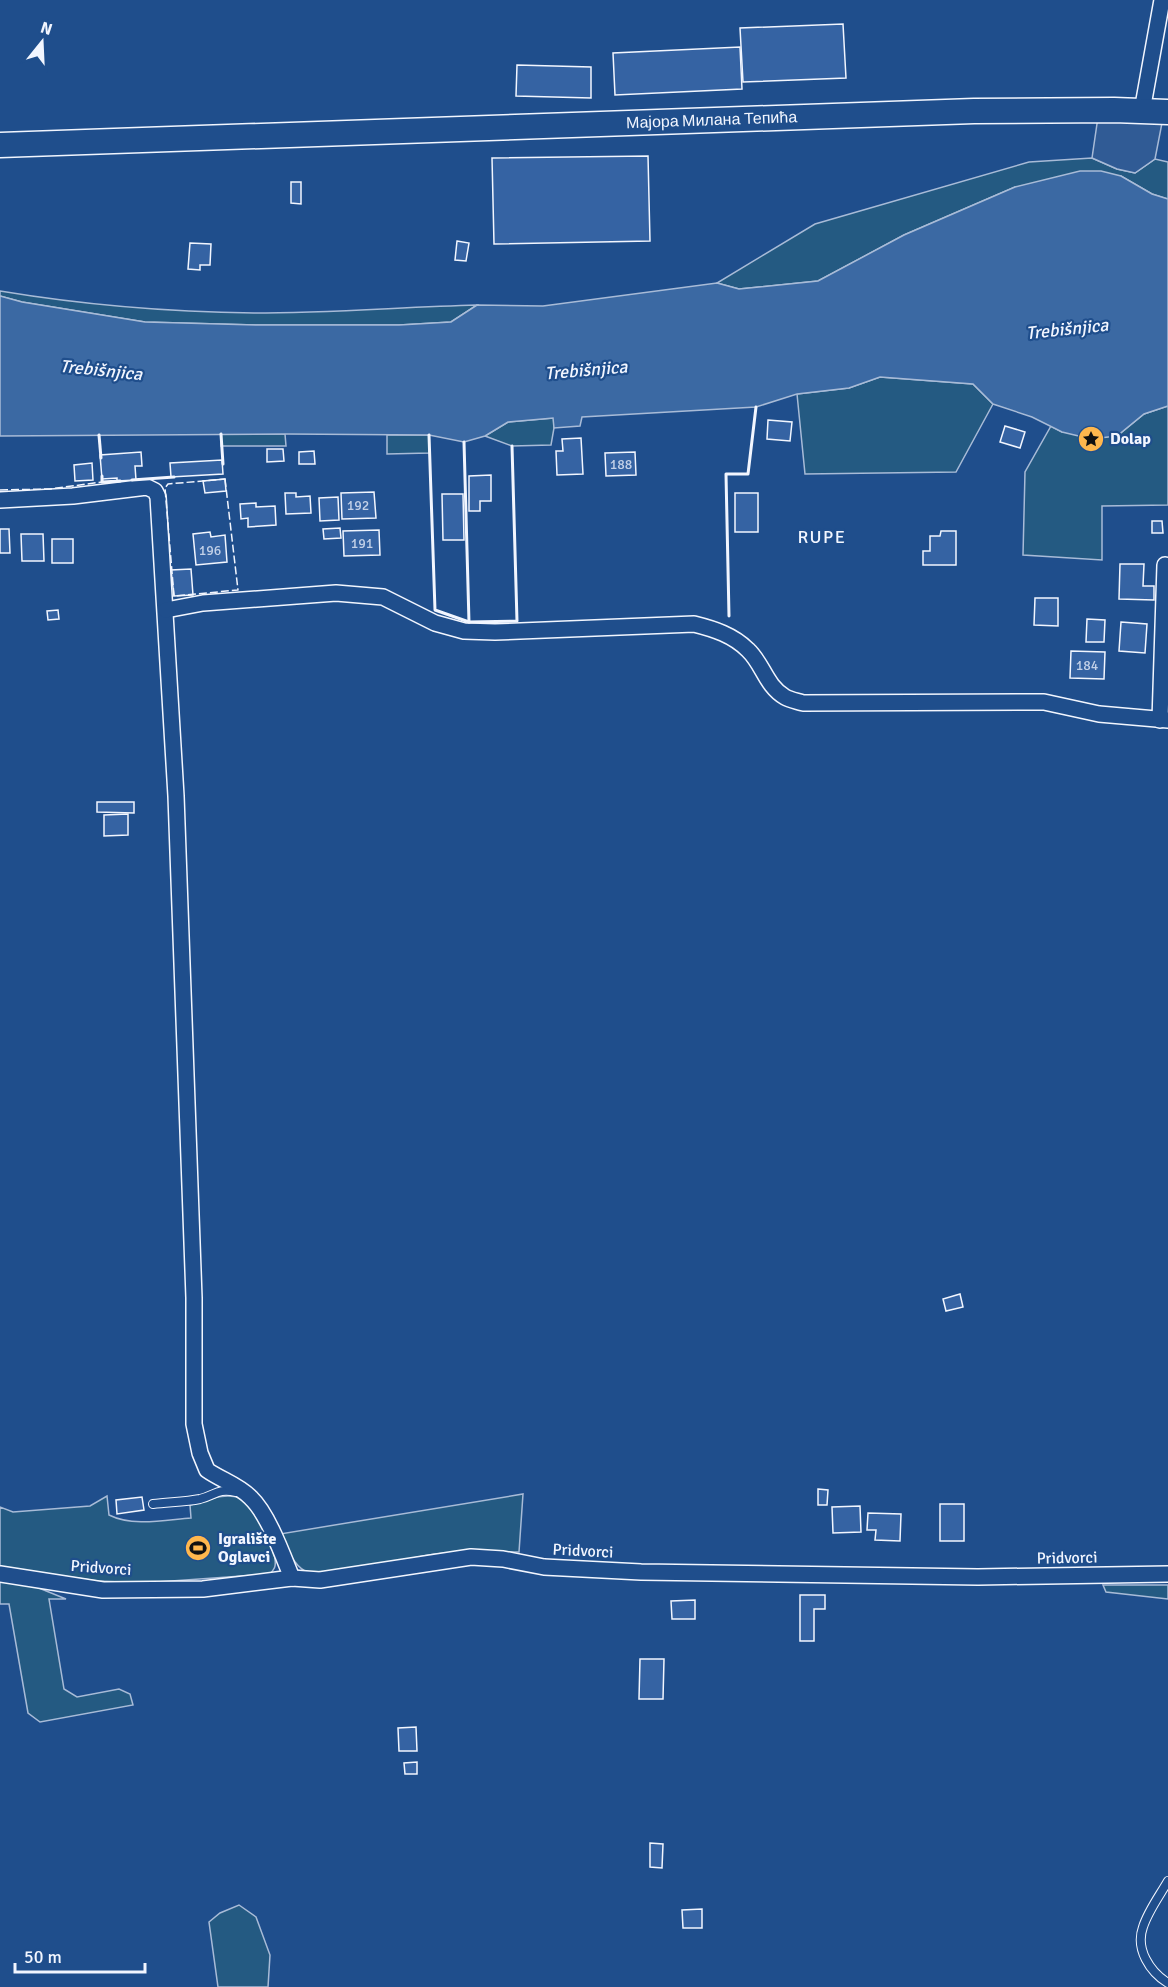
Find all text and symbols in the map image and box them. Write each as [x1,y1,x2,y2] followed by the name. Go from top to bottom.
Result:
[12,12,72,72] north arrow
[38,17,55,40] text: N
[626,107,798,133] street label: Мајора Милана Тепића
[1025,314,1110,344] water label: Trebišnjica
[59,355,144,385] water label: Trebišnjica
[544,355,629,385] water label: Trebišnjica
[1076,424,1106,454] place icon: Dolap
[1110,429,1151,449] place label: Dolap
[610,456,632,473] house number: 188
[347,497,369,514] house number: 192
[798,526,847,548] district label: RUPE
[351,535,373,552] house number: 191
[199,542,221,559] house number: 196
[1076,657,1099,674] house number: 184
[218,1529,277,1567] place label: Igralište Oglavci
[183,1533,213,1563] sports icon: Igralište Oglavci
[552,1539,614,1563] street label: Pridvorci
[1036,1547,1098,1569] street label: Pridvorci
[70,1556,132,1580] street label: Pridvorci
[15,1936,146,1974] scale bar
[24,1946,62,1968] text: 50 m

